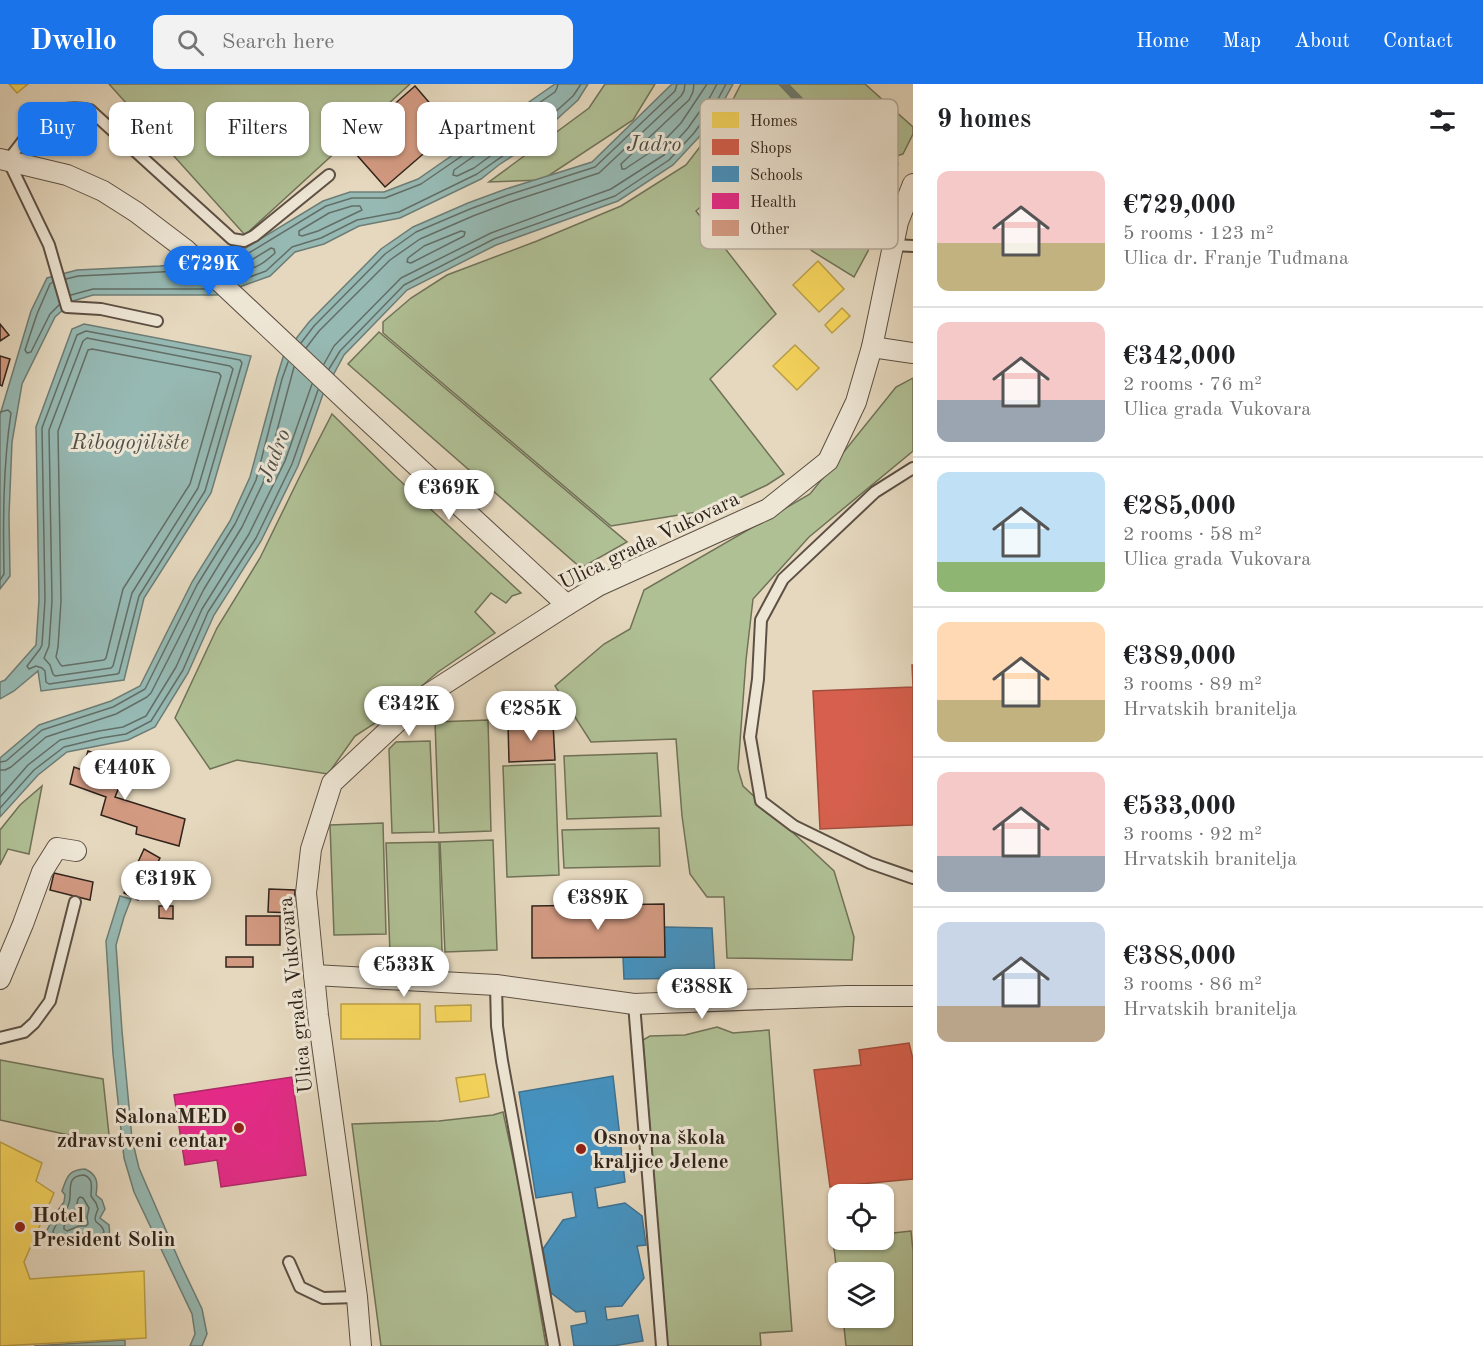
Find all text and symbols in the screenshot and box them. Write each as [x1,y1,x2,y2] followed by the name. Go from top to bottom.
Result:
[153,15,573,69] search box
[174,26,207,59] icon: search
[30,28,117,56] text: Dwello
[222,31,334,53] text: Search here
[1136,31,1189,52] text: Home
[1222,31,1261,52] text: Map
[1294,31,1350,52] text: About
[1383,31,1453,52] text: Contact
[700,99,898,249] legend
[18,102,97,156] chip: Buy
[109,102,194,156] chip: Rent
[206,102,309,156] chip: Filters
[321,102,405,156] chip: New
[417,102,557,156] chip: Apartment
[1426,104,1459,137] icon: filters
[937,107,1031,133] text: 9 homes
[750,114,798,130] text: Homes
[627,134,681,156] water label: Jadro
[750,141,792,157] text: Shops
[750,168,803,184] text: Schools
[1123,193,1236,219] text: €729,000
[750,195,797,211] text: Health
[985,195,1057,267] icon: home
[750,222,790,238] text: Other
[1123,224,1273,244] text: 5 rooms · 123 m²
[167,246,251,297] pin: €729K
[1123,249,1349,269] text: Ulica dr. Franje Tuđmana
[178,255,240,275] text: €729K
[1123,344,1236,370] text: €342,000
[985,346,1057,418] icon: home
[1123,375,1262,395] text: 2 rooms · 76 m²
[1123,400,1311,420] text: Ulica grada Vukovara
[255,426,295,485] water label: Jadro
[70,432,189,454] water label: Ribogojilište
[407,470,491,521] pin: €369K
[418,479,480,499] text: €369K
[556,489,743,594] street label: Ulica grada Vukovara
[1123,494,1236,520] text: €285,000
[985,496,1057,568] icon: home
[1123,525,1262,545] text: 2 rooms · 58 m²
[1123,550,1311,570] text: Ulica grada Vukovara
[1123,644,1236,670] text: €389,000
[985,646,1057,718] icon: home
[1123,675,1262,695] text: 3 rooms · 89 m²
[367,686,451,737] pin: €342K
[489,691,573,742] pin: €285K
[378,695,440,715] text: €342K
[500,700,562,720] text: €285K
[1123,700,1297,720] text: Hrvatskih branitelja
[83,750,167,801] pin: €440K
[94,759,156,779] text: €440K
[1123,794,1236,820] text: €533,000
[985,796,1057,868] icon: home
[1123,825,1262,845] text: 3 rooms · 92 m²
[1123,850,1297,870] text: Hrvatskih branitelja
[124,861,208,912] pin: €319K
[135,870,197,890] text: €319K
[556,880,640,931] pin: €389K
[567,889,629,909] text: €389K
[276,896,317,1094] street label: Ulica grada Vukovara
[1123,944,1236,970] text: €388,000
[985,946,1057,1018] icon: home
[362,947,446,998] pin: €533K
[373,956,435,976] text: €533K
[660,969,744,1020] pin: €388K
[1123,975,1262,995] text: 3 rooms · 86 m²
[671,978,733,998] text: €388K
[1123,1000,1297,1020] text: Hrvatskih branitelja
[57,1107,227,1152] place label: SalonaMED zdravstveni centar
[232,1121,246,1135] marker: SalonaMED zdravstveni centar
[593,1128,729,1173] place label: Osnovna škola kraljice Jelene
[574,1142,588,1156] marker: Osnovna škola kraljice Jelene
[828,1184,894,1328] map controls
[828,1184,894,1250] button: locate
[32,1206,175,1251] place label: Hotel President Solin
[13,1220,27,1234] marker: Hotel President Solin
[828,1262,894,1328] button: layers

